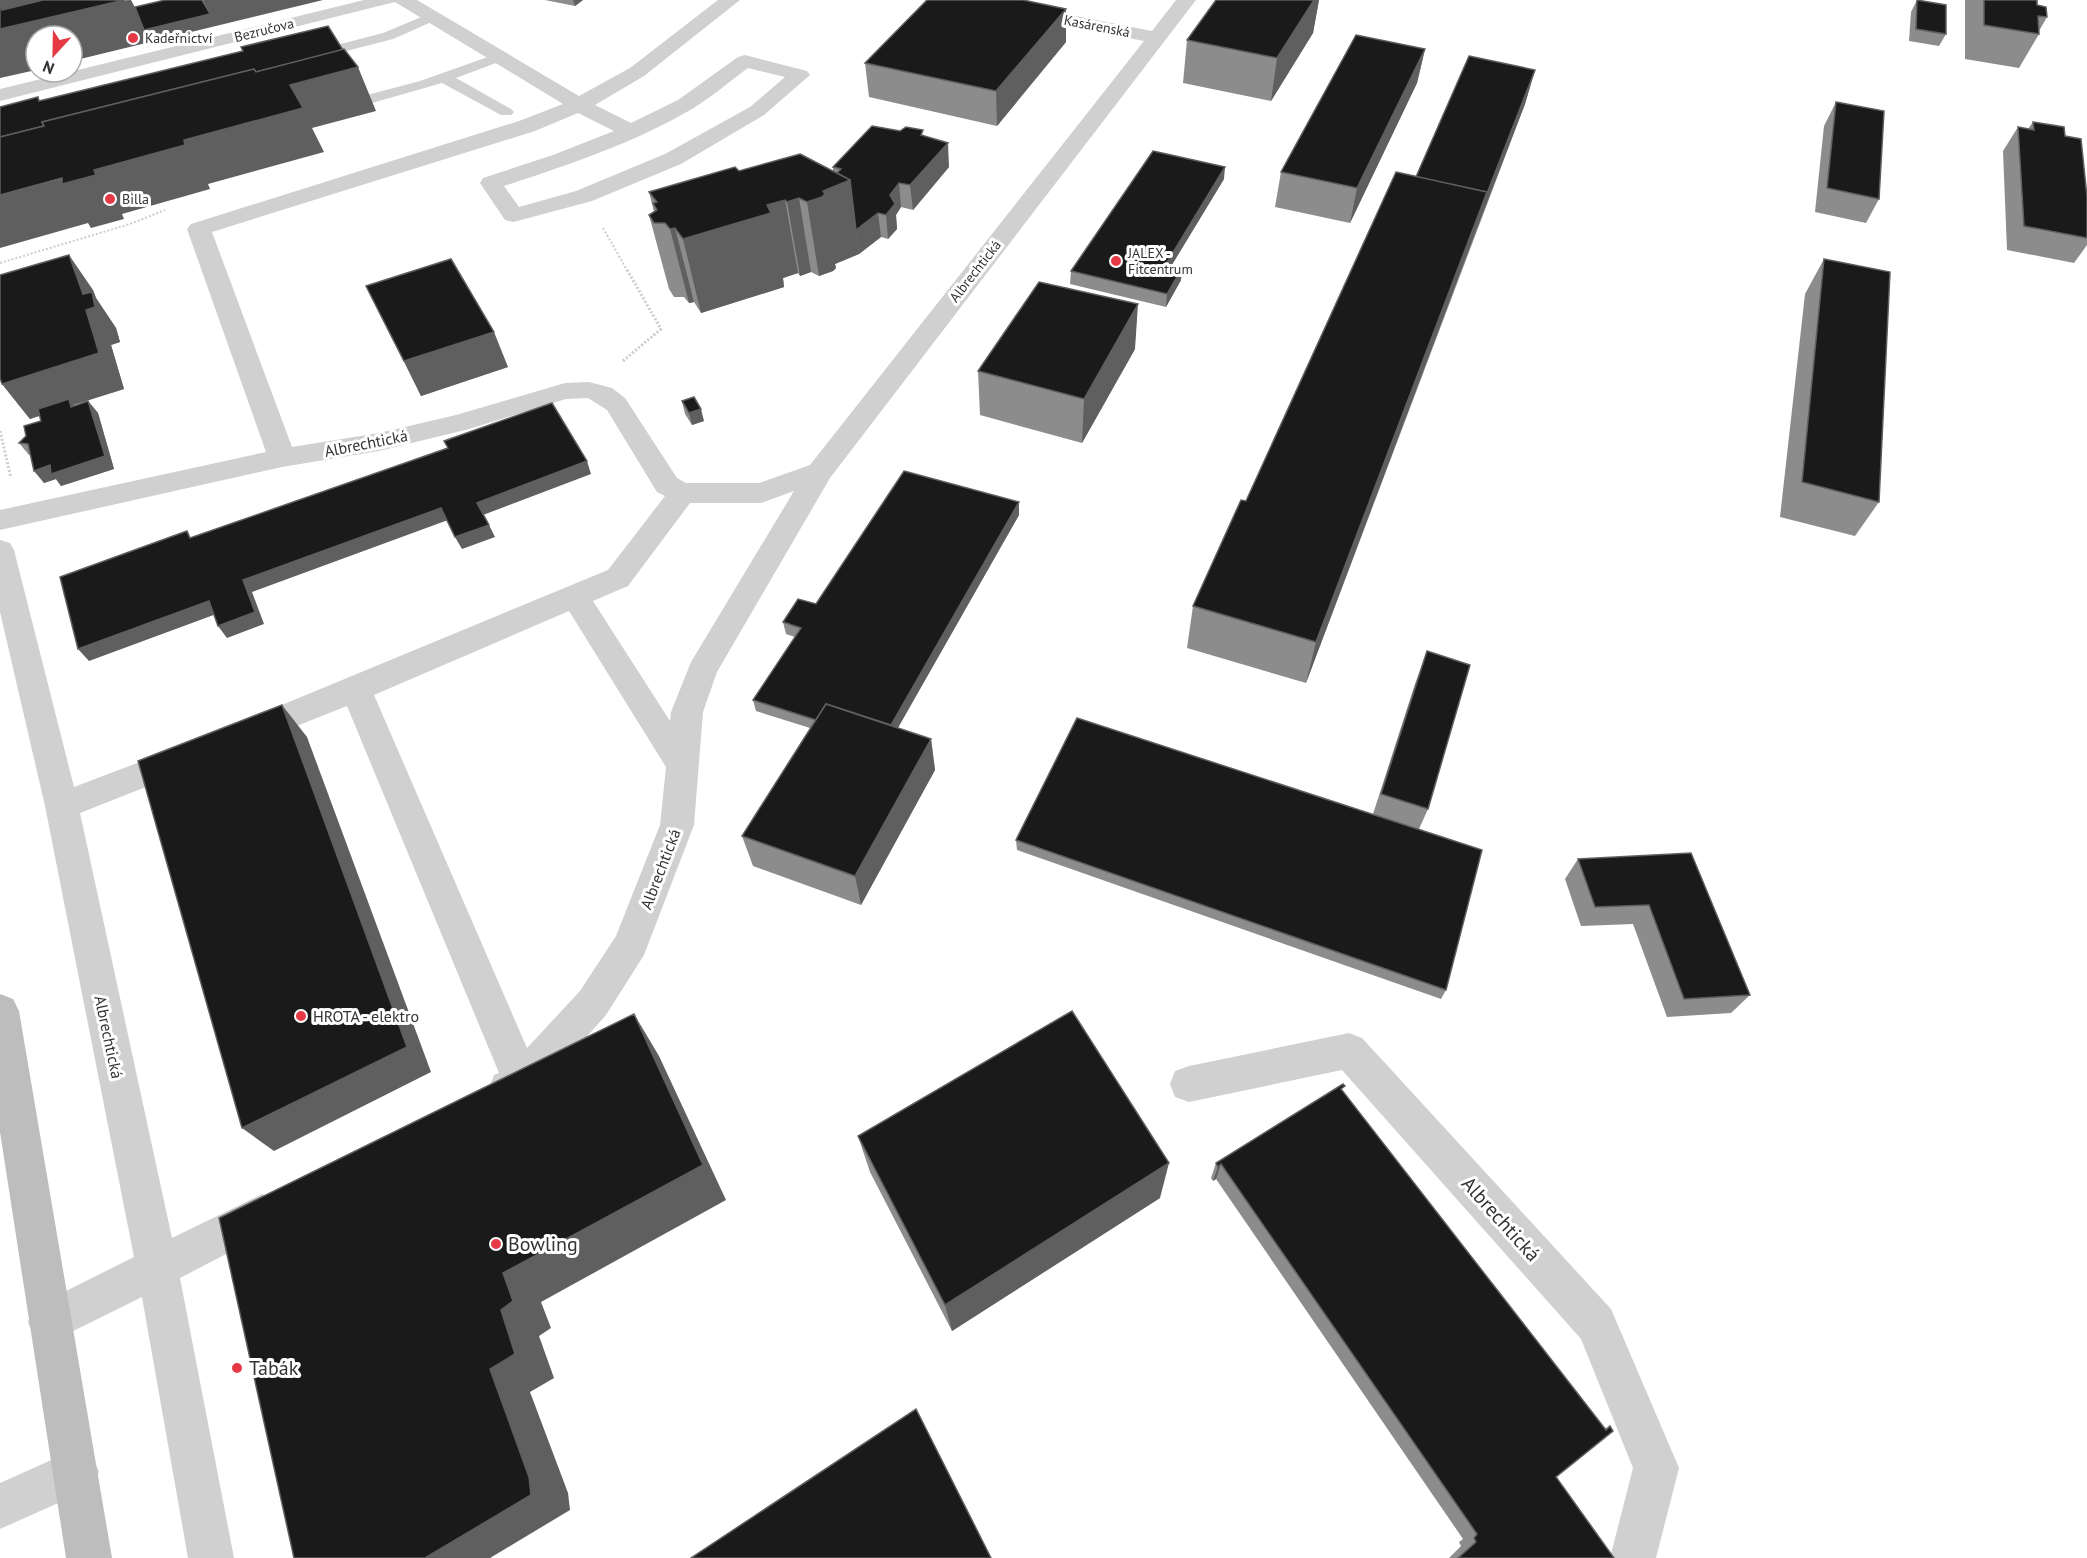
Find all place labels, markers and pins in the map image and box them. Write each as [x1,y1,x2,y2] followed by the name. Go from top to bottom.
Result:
[145,29,213,47] place label: Kadeřnictví
[126,31,140,45] marker: Kadeřnictví
[122,190,149,208] place label: Billa
[103,192,117,206] marker: Billa
[1127,244,1193,278] place label: JALEX - Fitcentrum
[1109,254,1123,268] marker: JALEX - Fitcentrum
[313,1006,419,1026] place label: HROTA - elektro
[294,1009,308,1023] marker: HROTA - elektro
[508,1231,578,1257] place label: Bowling
[489,1237,503,1251] marker: Bowling
[249,1355,299,1381] place label: Tabák
[230,1361,244,1375] marker: Tabák

